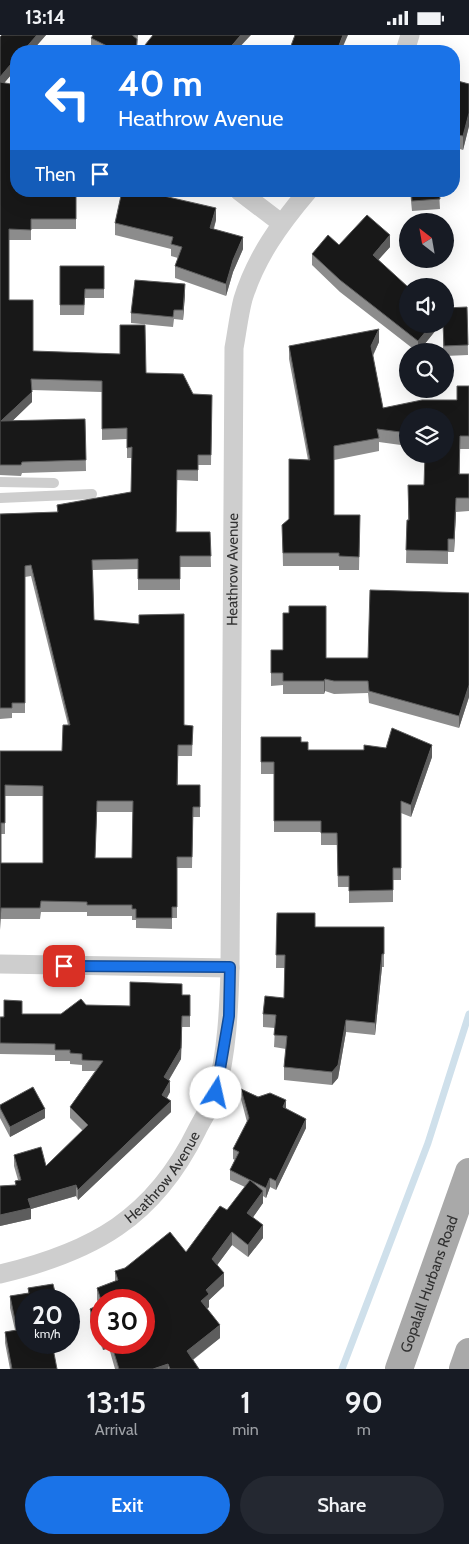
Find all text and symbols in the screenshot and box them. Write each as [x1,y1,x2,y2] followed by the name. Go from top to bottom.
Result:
[25,6,65,29] text: 13:14
[118,62,203,105] text: 40 m
[35,65,100,130] icon: left
[118,105,283,132] text: Heathrow Avenue
[86,160,114,188] icon: arrive
[35,163,76,186] text: Then
[399,213,454,267] north arrow
[399,213,454,463] map controls
[399,278,454,333] button: sound
[399,343,454,398] button: search
[399,408,454,463] button: layers
[223,513,242,626] street label: Heathrow Avenue
[43,945,85,987] pin
[50,952,78,980] icon: arrive
[189,1066,241,1118] position arrow
[121,1128,204,1227] street label: Heathrow Avenue
[397,1213,462,1355] street label: Gopalall Hurbans Road
[90,1289,155,1354] speed limit sign: 30
[32,1300,63,1330] text: 20
[34,1326,61,1341] text: km/h
[86,1384,146,1421] text: 13:15
[240,1384,251,1421] text: 1
[345,1384,383,1421] text: 90
[95,1420,137,1439] text: Arrival
[232,1420,259,1439] text: min
[357,1420,371,1439] text: m
[25,1476,230,1534] button: Exit
[240,1476,444,1534] button: Share

